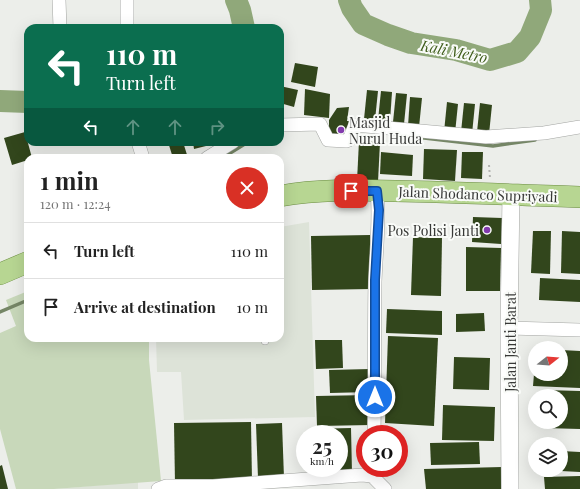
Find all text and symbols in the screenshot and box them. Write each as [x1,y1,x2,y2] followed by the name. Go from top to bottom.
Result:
[106,35,177,72] text: 110 m
[418,35,489,67] water label: Kali Metro
[40,40,92,92] icon: left
[106,71,176,95] text: Turn left
[349,113,422,148] place label: Masjid Nurul Huda
[80,116,102,138] icon: left
[122,116,144,138] icon: ahead
[164,116,186,138] icon: ahead
[206,116,228,138] icon: right
[336,125,346,135] marker: Masjid Nurul Huda
[40,164,99,196] text: 1 min
[226,167,268,209] button: close
[334,174,368,208] pin
[340,180,362,202] icon: arrive
[397,182,558,206] street label: Jalan Shodanco Supriyadi
[40,195,111,212] text: 120 m · 12:24
[387,221,479,240] place label: Pos Polisi Janti
[482,225,492,235] marker: Pos Polisi Janti
[40,240,62,262] icon: left
[74,241,135,261] text: Turn left
[231,241,268,261] text: 110 m
[501,291,520,393] street label: Jalan Janti Barat
[40,296,62,318] icon: arrive
[74,297,216,317] text: Arrive at destination
[236,297,268,317] text: 10 m
[528,341,568,381] north arrow
[528,341,568,477] map controls
[354,376,396,418] position arrow
[528,389,568,429] button: search
[356,425,408,477] speed limit sign: 30
[312,432,332,459] text: 25
[528,437,568,477] button: layers
[310,454,334,468] text: km/h

